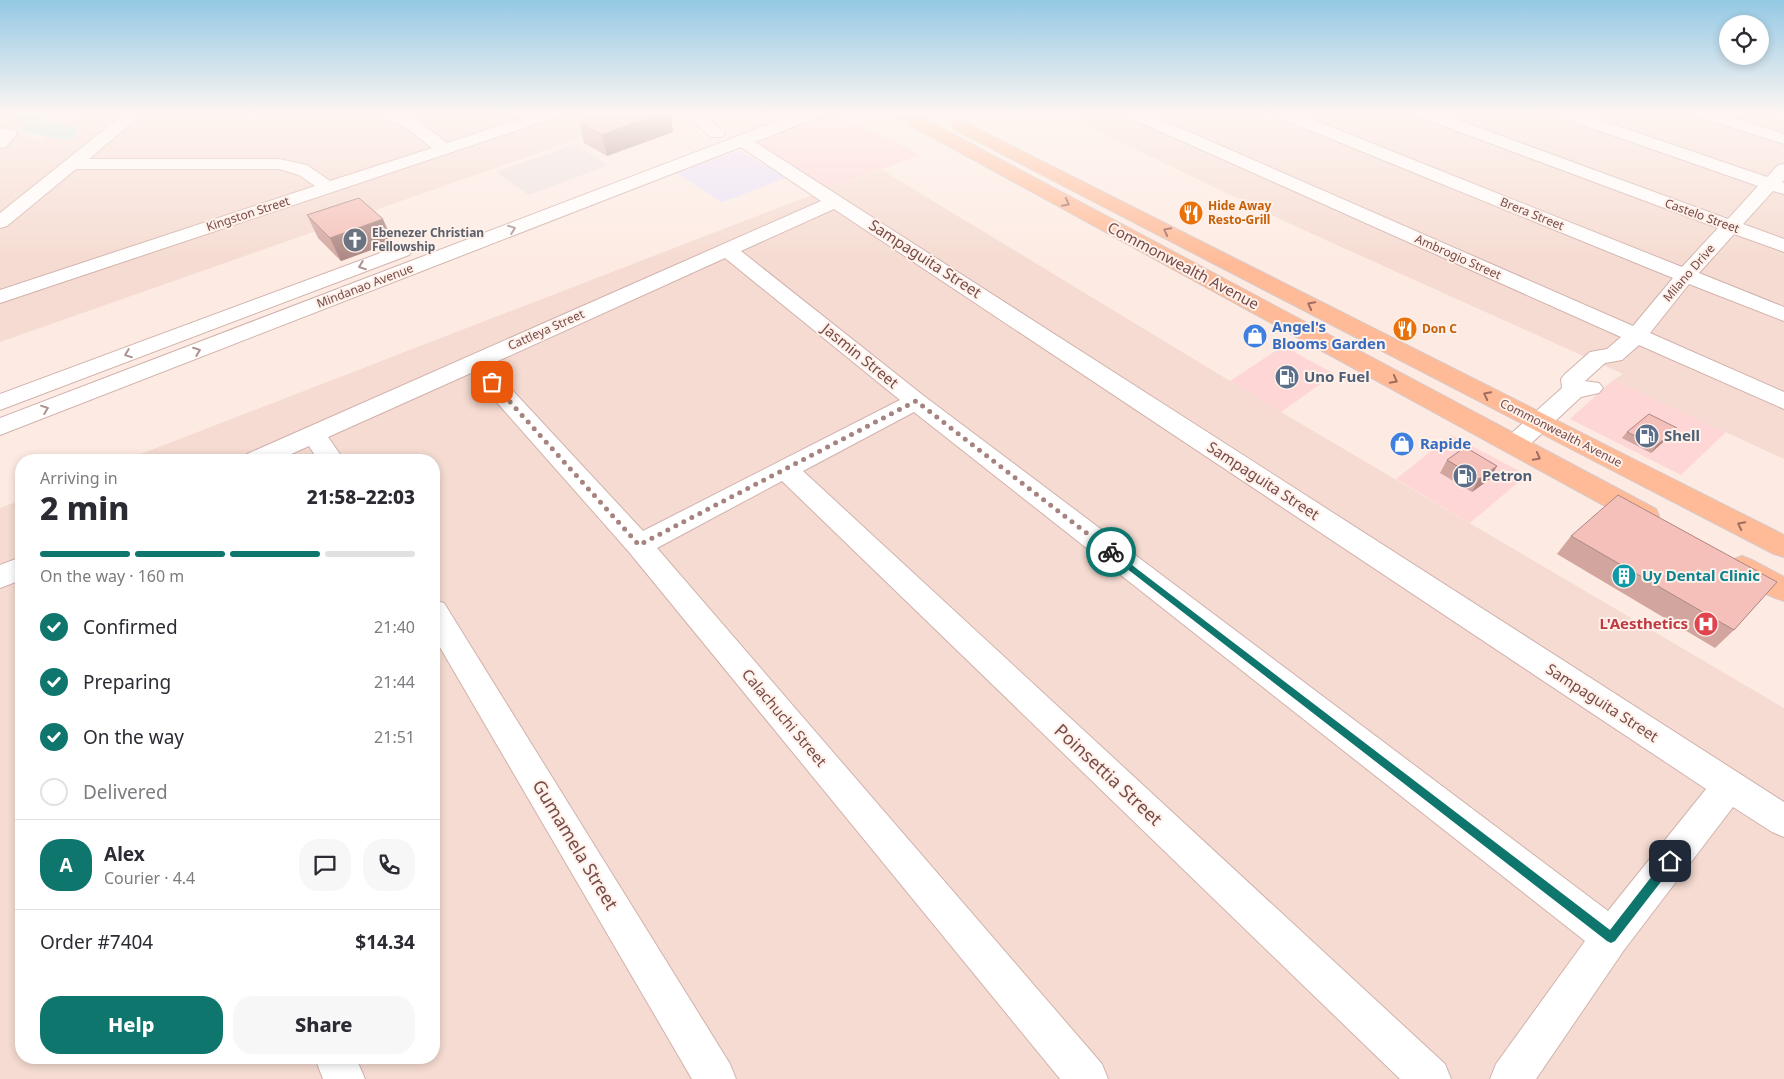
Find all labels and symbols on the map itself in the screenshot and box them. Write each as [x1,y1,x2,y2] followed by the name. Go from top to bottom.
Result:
[204,192,292,235] street label: Kingston Street
[1498,193,1567,234] street label: Brera Street
[1663,194,1742,237] street label: Castelo Street
[1061,197,1070,207] one-way arrow
[1208,197,1271,228] place label: Hide Away Resto-Grill
[1178,200,1204,226] restaurant icon: Hide Away Resto-Grill
[865,214,986,302] street label: Sampaguita Street
[1104,217,1263,314] street label: Commonwealth Avenue
[372,224,484,255] place label: Ebenezer Christian Fellowship
[507,225,516,235] one-way arrow
[342,227,368,253] church icon: Ebenezer Christian Fellowship
[1163,227,1172,237] one-way arrow
[1412,230,1505,283] street label: Ambrogio Street
[1659,240,1719,305] street label: Milano Drive
[314,259,416,312] street label: Mindanao Avenue
[359,260,367,270] one-way arrow
[1307,301,1316,311] one-way arrow
[505,305,587,354] street label: Cattleya Street
[1272,316,1386,353] place label: Angel's Blooms Garden
[1392,316,1418,342] restaurant icon: Don C
[817,317,903,393] street label: Jasmin Street
[1422,320,1457,337] place label: Don C
[1242,323,1268,349] shop icon: Angel's Blooms Garden
[192,347,201,357] one-way arrow
[125,348,133,358] one-way arrow
[471,361,513,403] pin
[1274,364,1300,390] fuel station icon: Uno Fuel
[1304,366,1370,386] place label: Uno Fuel
[1388,374,1397,384] one-way arrow
[1483,391,1492,401] one-way arrow
[1497,394,1625,471] street label: Commonwealth Avenue
[41,405,49,415] one-way arrow
[1634,423,1660,449] fuel station icon: Shell
[1664,425,1700,445] place label: Shell
[1389,431,1415,457] shop icon: Rapide
[1420,433,1471,453] place label: Rapide
[1203,436,1324,524] street label: Sampaguita Street
[1531,451,1540,461] one-way arrow
[1452,463,1478,489] fuel station icon: Petron
[1482,465,1532,485] place label: Petron
[1737,521,1746,531] one-way arrow
[1086,527,1136,577] courier
[1611,563,1637,589] building icon: Uy Dental Clinic
[1642,565,1760,585] place label: Uy Dental Clinic
[1693,611,1719,637] hospital icon: L'Aesthetics
[1600,613,1688,633] place label: L'Aesthetics
[1542,658,1663,746] street label: Sampaguita Street
[738,664,832,771] street label: Calachuchi Street
[1050,718,1168,831] street label: Poinsettia Street
[528,775,624,914] street label: Gumamela Street
[1649,840,1691,882] pin

